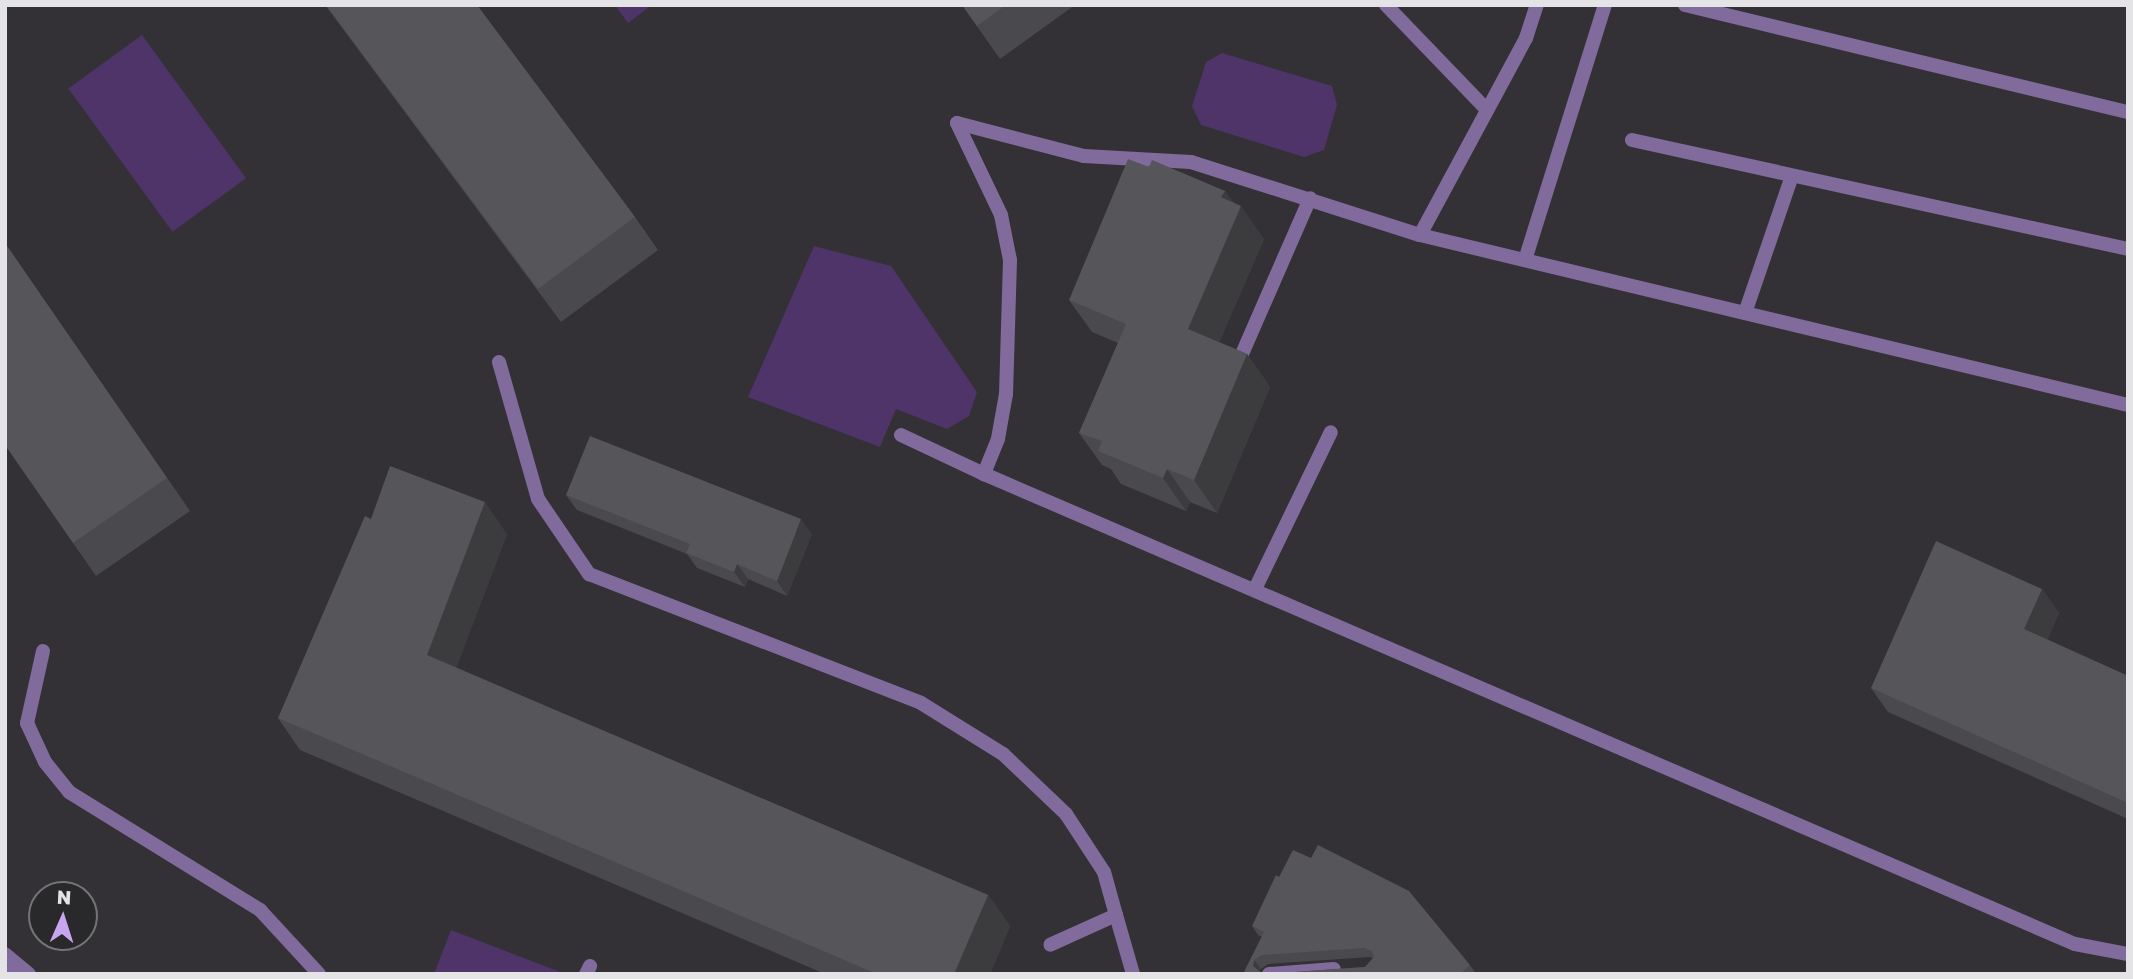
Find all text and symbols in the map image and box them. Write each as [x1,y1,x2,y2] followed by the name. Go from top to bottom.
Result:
[28,881,98,951] north arrow
[56,885,72,908] text: N

